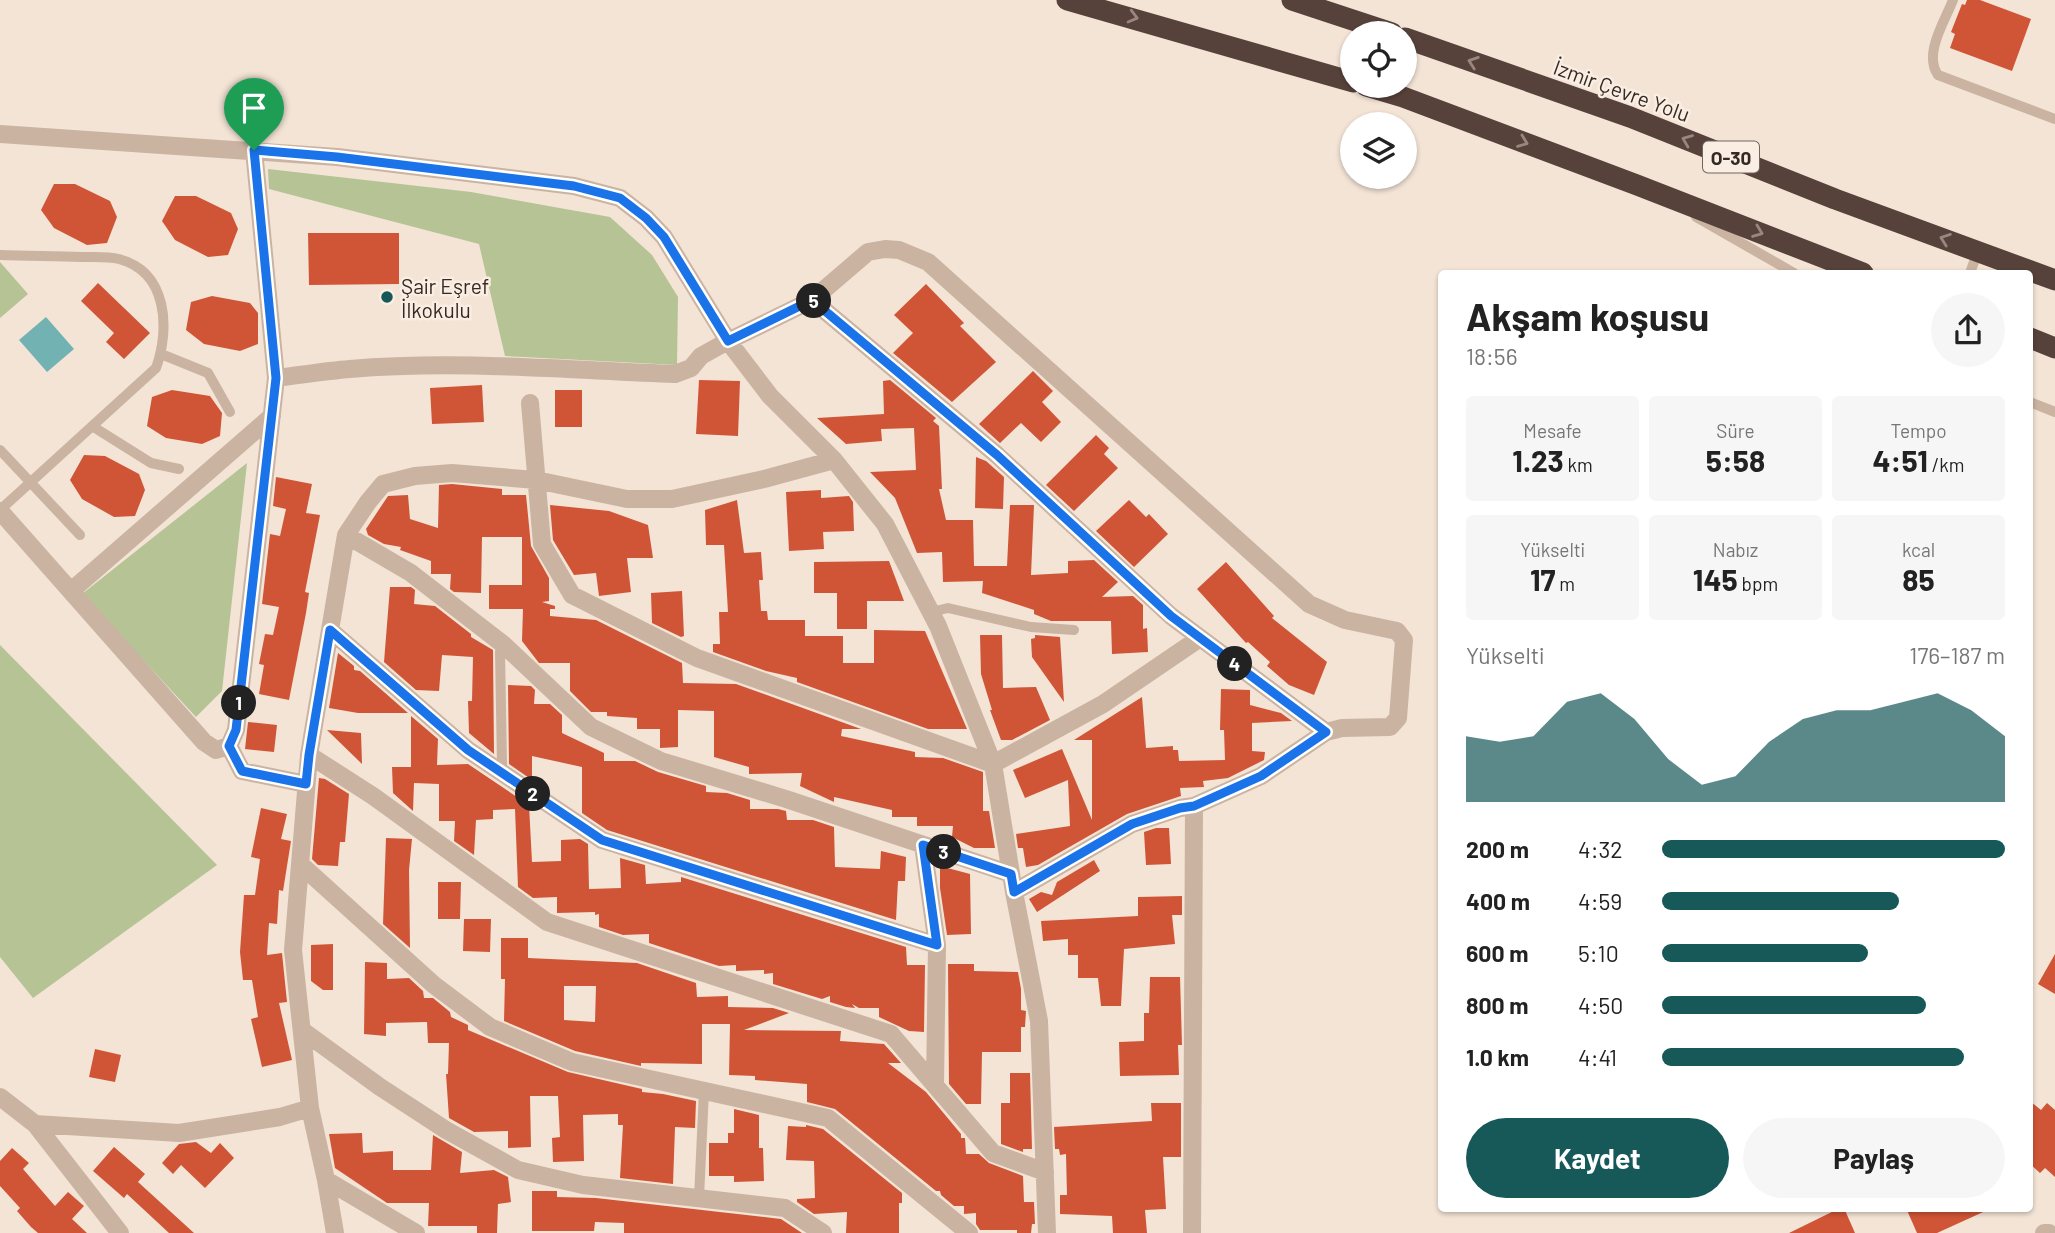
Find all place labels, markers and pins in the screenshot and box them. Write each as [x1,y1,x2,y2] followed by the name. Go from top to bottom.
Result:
[224,78,284,150] pin
[401,273,489,322] place label: Şair Eşref İlkokulu
[796,284,832,318] pin: 5
[379,289,395,305] marker: Şair Eşref İlkokulu
[1218,646,1252,682] pin: 4
[222,686,256,720] pin: 1
[516,776,550,812] pin: 2
[926,834,962,870] pin: 3

